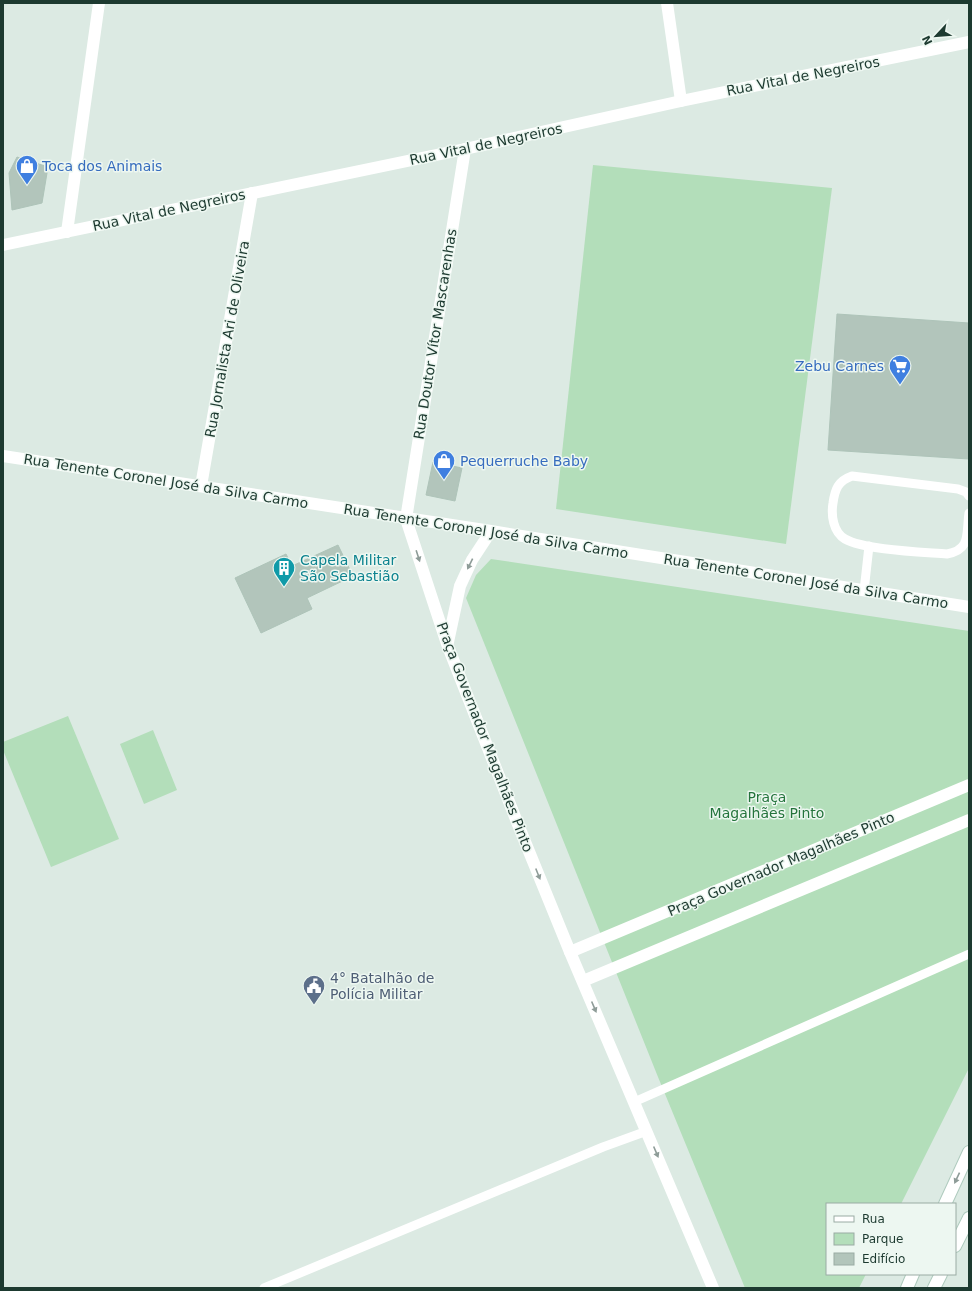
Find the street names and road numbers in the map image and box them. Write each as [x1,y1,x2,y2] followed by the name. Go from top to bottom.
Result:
[725,53,881,99] street label: Rua Vital de Negreiros
[408,120,564,168] street label: Rua Vital de Negreiros
[91,186,247,234] street label: Rua Vital de Negreiros
[410,227,460,441] street label: Rua Doutor Vítor Mascarenhas
[202,239,252,439] street label: Rua Jornalista Ari de Oliveira
[23,451,309,511] street label: Rua Tenente Coronel José da Silva Carmo
[343,501,629,561] street label: Rua Tenente Coronel José da Silva Carmo
[663,551,949,611] street label: Rua Tenente Coronel José da Silva Carmo
[434,620,536,854] street label: Praça Governador Magalhães Pinto
[665,809,897,919] street label: Praça Governador Magalhães Pinto

